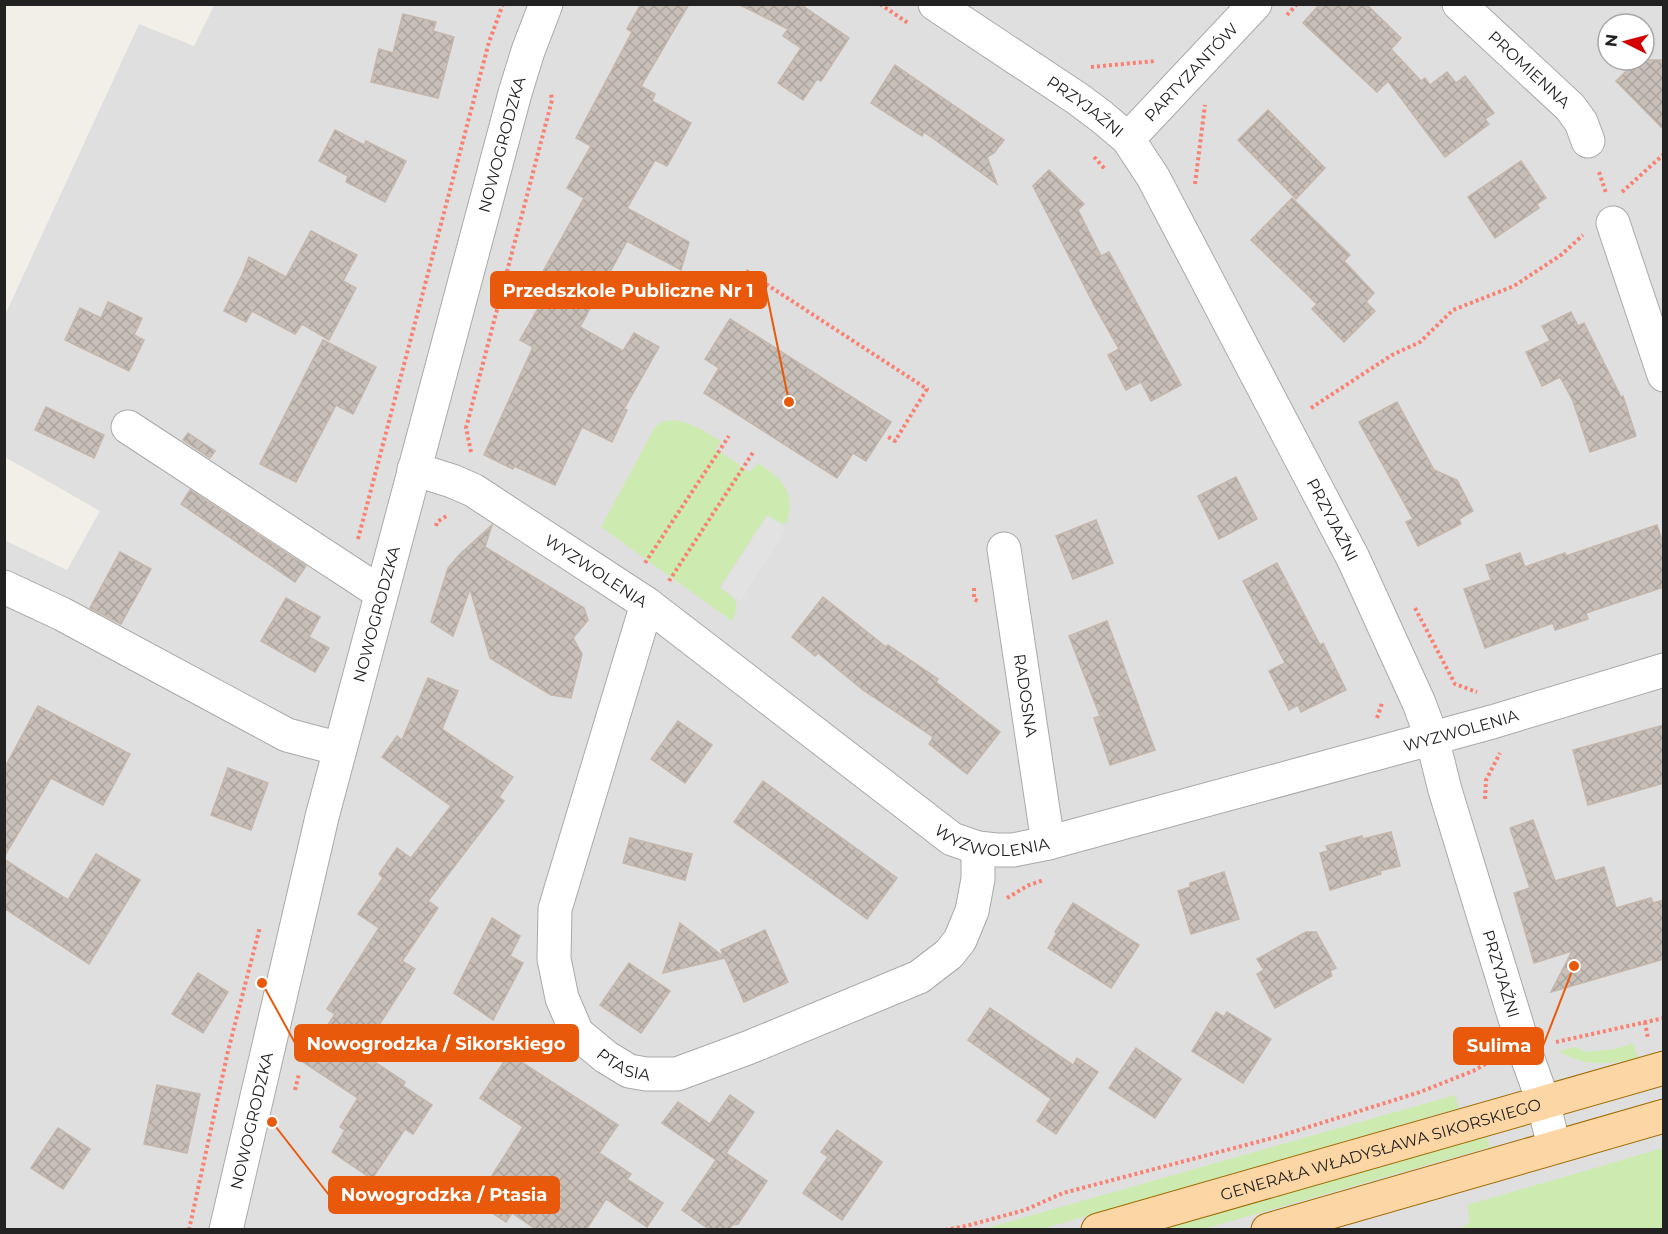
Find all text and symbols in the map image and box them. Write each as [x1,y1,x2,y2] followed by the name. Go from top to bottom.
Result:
[1596,12,1656,72] north arrow
[1140,19,1242,125] street label: PARTYZANTÓW
[1485,27,1575,112] street label: PROMIENNA
[1601,33,1622,48] text: N
[1043,72,1128,141] street label: PRZYJAŹNI
[474,74,529,215] street label: NOWOGRODZKA
[491,272,766,308] callout: Przedszkole Publiczne Nr 1
[502,280,754,302] text: Przedszkole Publiczne Nr 1
[1303,475,1362,564] street label: PRZYJAŹNI
[541,530,651,611] street label: WYZWOLENIA
[349,543,403,684] street label: NOWOGRODZKA
[1010,652,1042,739] street label: RADOSNA
[1401,705,1521,755] street label: WYZWOLENIA
[931,820,1052,860] street label: WYZWOLENIA
[1479,928,1524,1020] street label: PRZYJAŹNI
[295,1025,578,1061] callout: Nowogrodzka / Sikorskiego
[1454,1028,1543,1064] callout: Sulima
[307,1033,566,1055] text: Nowogrodzka / Sikorskiego
[1467,1035,1531,1057] text: Sulima
[593,1044,652,1084] street label: PTASIA
[226,1050,277,1191] street label: NOWOGRODZKA
[1218,1094,1543,1204] street label: GENERAŁA WŁADYSŁAWA SIKORSKIEGO
[329,1177,559,1213] callout: Nowogrodzka / Ptasia
[341,1184,547,1206] text: Nowogrodzka / Ptasia

